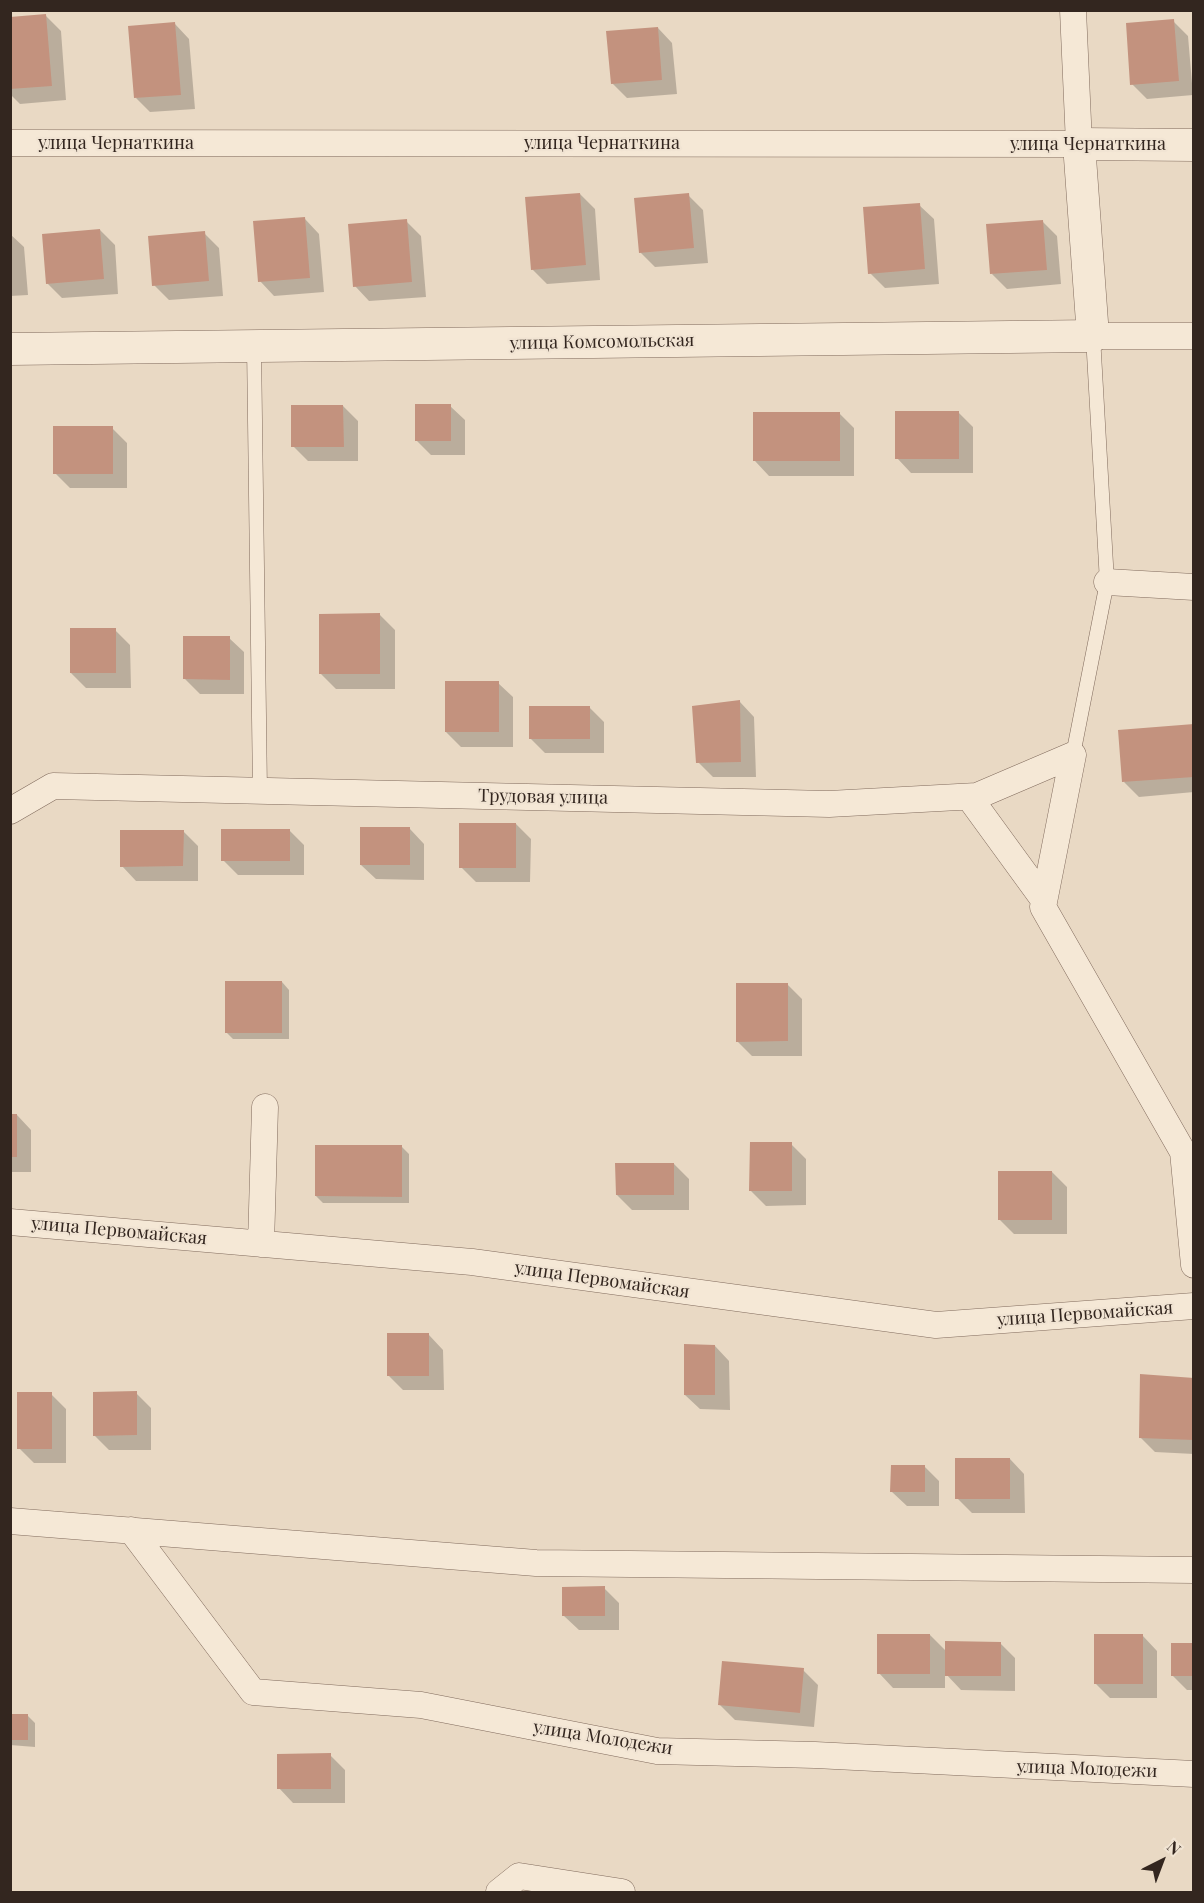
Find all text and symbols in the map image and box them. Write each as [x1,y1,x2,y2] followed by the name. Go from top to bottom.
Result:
[38,132,194,154] street label: улица Чернаткина
[524,132,680,154] street label: улица Чернаткина
[1010,133,1166,155] street label: улица Чернаткина
[509,330,695,354] street label: улица Комсомольская
[478,785,608,809] street label: Трудовая улица
[30,1213,208,1249] street label: улица Первомайская
[513,1257,691,1303] street label: улица Первомайская
[996,1297,1174,1331] street label: улица Первомайская
[532,1716,674,1760] street label: улица Молодежи
[1016,1756,1158,1782] street label: улица Молодежи
[1132,1831,1192,1891] north arrow
[1163,1836,1186,1859] text: N

